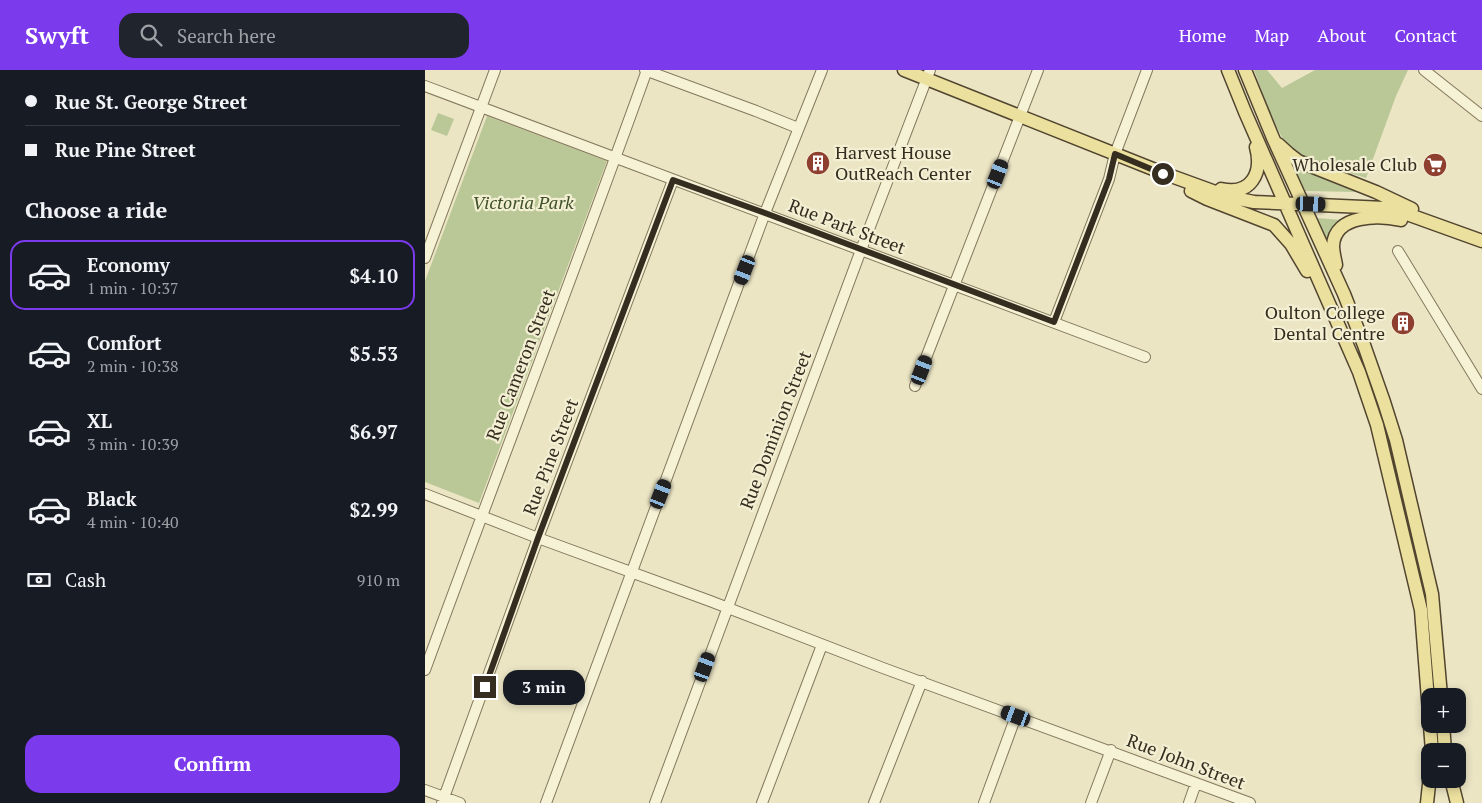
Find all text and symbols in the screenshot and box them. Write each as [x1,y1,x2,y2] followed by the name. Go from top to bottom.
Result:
[119,13,469,58] search box
[25,19,89,51] text: Swyft
[137,21,165,49] icon: search
[177,23,276,48] text: Search here
[1179,23,1226,47] text: Home
[1254,23,1289,47] text: Map
[1317,23,1366,47] text: About
[1394,23,1457,47] text: Contact
[55,89,247,114] text: Rue St. George Street
[55,137,196,162] text: Rue Pine Street
[835,140,972,185] place label: Harvest House OutReach Center
[805,150,831,176] building icon: Harvest House OutReach Center
[1292,152,1417,176] place label: Wholesale Club
[1422,152,1448,178] supermarket icon: Wholesale Club
[985,157,1010,191] car
[1152,163,1174,185] route start
[472,190,574,214] park label: Victoria Park
[785,193,910,260] street label: Rue Park Street
[25,195,167,224] text: Choose a ride
[1295,196,1326,212] car
[87,252,170,277] text: Economy
[27,253,72,298] icon: car
[732,253,757,287] car
[349,263,398,288] text: $4.10
[87,277,179,299] text: 1 min · 10:37
[480,285,560,444] street label: Rue Cameron Street
[1265,300,1385,345] place label: Oulton College Dental Centre
[1390,310,1416,336] building icon: Oulton College Dental Centre
[87,330,162,355] text: Comfort
[27,331,72,376] icon: car
[349,341,398,366] text: $5.53
[734,347,816,512] street label: Rue Dominion Street
[909,353,934,387] car
[87,355,179,377] text: 2 min · 10:38
[517,394,584,519] street label: Rue Pine Street
[87,408,112,433] text: XL
[27,409,72,454] icon: car
[349,419,398,444] text: $6.97
[87,433,179,455] text: 3 min · 10:39
[648,477,673,511] car
[87,486,137,511] text: Black
[27,487,72,532] icon: car
[349,497,398,522] text: $2.99
[87,511,179,533] text: 4 min · 10:40
[25,566,53,594] icon: cash
[65,567,106,592] text: Cash
[357,569,400,591] text: 910 m
[692,650,717,684] car
[503,670,585,704] callout: 3 min
[474,676,496,698] route end
[522,676,566,698] text: 3 min
[1421,688,1466,788] map controls
[1421,688,1466,733] button: +
[999,704,1032,728] car
[1124,727,1249,795] street label: Rue John Street
[25,735,400,793] button: Confirm
[1421,743,1466,788] button: −

